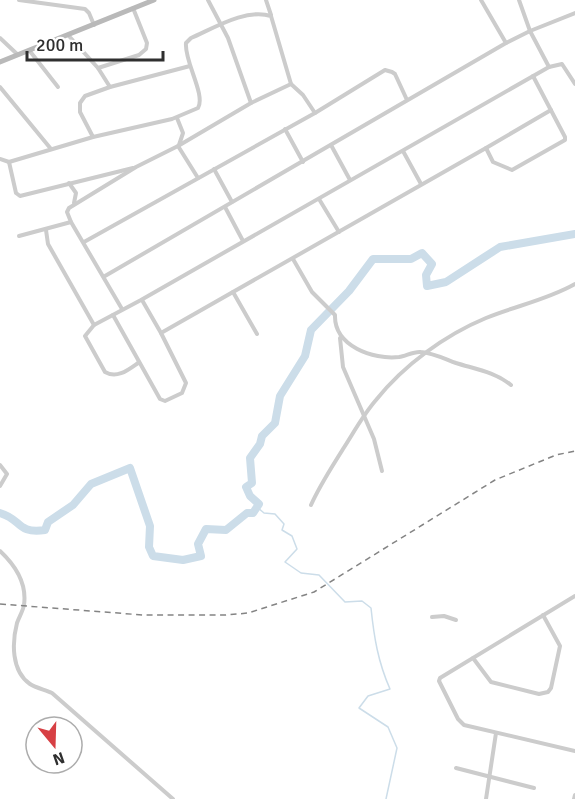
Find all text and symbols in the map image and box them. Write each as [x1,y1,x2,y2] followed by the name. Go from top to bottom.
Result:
[27,24,164,62] scale bar
[36,34,83,56] text: 200 m
[24,715,84,775] north arrow
[50,747,67,770] text: N

